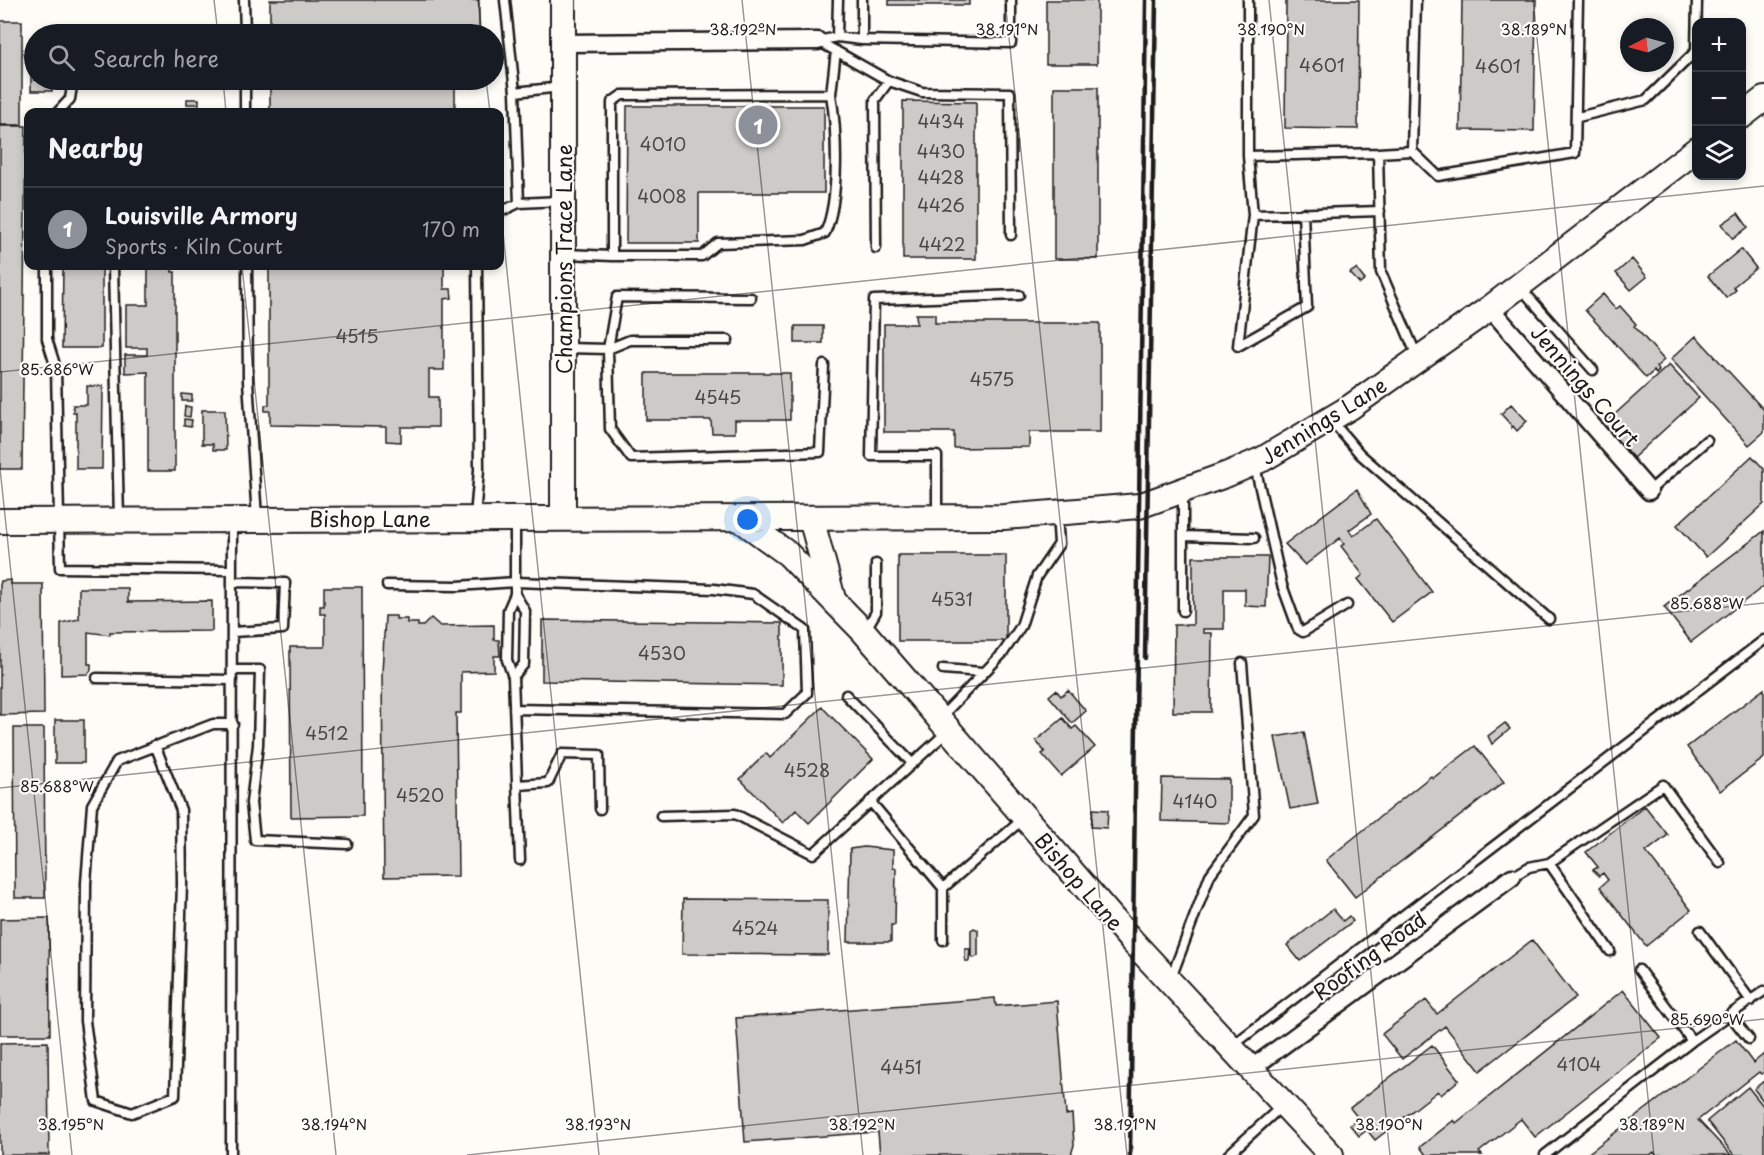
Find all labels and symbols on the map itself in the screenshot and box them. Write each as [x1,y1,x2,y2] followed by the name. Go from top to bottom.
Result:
[710,17,776,40] text: 38.192°N
[976,17,1038,40] text: 38.191°N
[1237,17,1305,40] text: 38.190°N
[1501,17,1567,40] text: 38.189°N
[1620,18,1674,72] north arrow
[1299,51,1345,78] house number: 4601
[1475,52,1521,79] house number: 4601
[738,102,777,148] pin: 1
[917,107,965,134] house number: 4434
[640,130,686,157] house number: 4010
[917,137,965,164] house number: 4430
[547,144,579,374] street label: Champions Trace Lane
[918,163,964,190] house number: 4428
[637,182,687,209] house number: 4008
[917,191,965,218] house number: 4426
[918,230,966,257] house number: 4422
[1524,317,1648,453] street label: Jennings Court
[335,322,379,349] house number: 4515
[20,357,94,380] text: 85.686°W
[970,365,1014,392] house number: 4575
[1254,368,1392,472] street label: Jennings Lane
[695,383,741,410] house number: 4545
[309,502,431,534] street label: Bishop Lane
[733,505,762,534] your location
[931,585,973,612] house number: 4531
[1670,591,1745,614] text: 85.688°W
[638,639,686,666] house number: 4530
[305,719,349,746] house number: 4512
[784,756,830,783] house number: 4528
[20,774,95,797] text: 85.688°W
[396,781,444,808] house number: 4520
[1172,787,1218,814] house number: 4140
[1028,825,1132,937] street label: Bishop Lane
[1306,903,1432,1007] street label: Roofing Road
[732,914,778,941] house number: 4524
[1670,1007,1745,1030] text: 85.690°W
[1557,1050,1602,1077] house number: 4104
[880,1053,922,1080] house number: 4451
[38,1112,104,1135] text: 38.195°N
[301,1112,367,1135] text: 38.194°N
[565,1112,631,1135] text: 38.193°N
[829,1112,895,1135] text: 38.192°N
[1094,1112,1156,1135] text: 38.191°N
[1355,1112,1423,1135] text: 38.190°N
[1619,1112,1685,1135] text: 38.189°N

